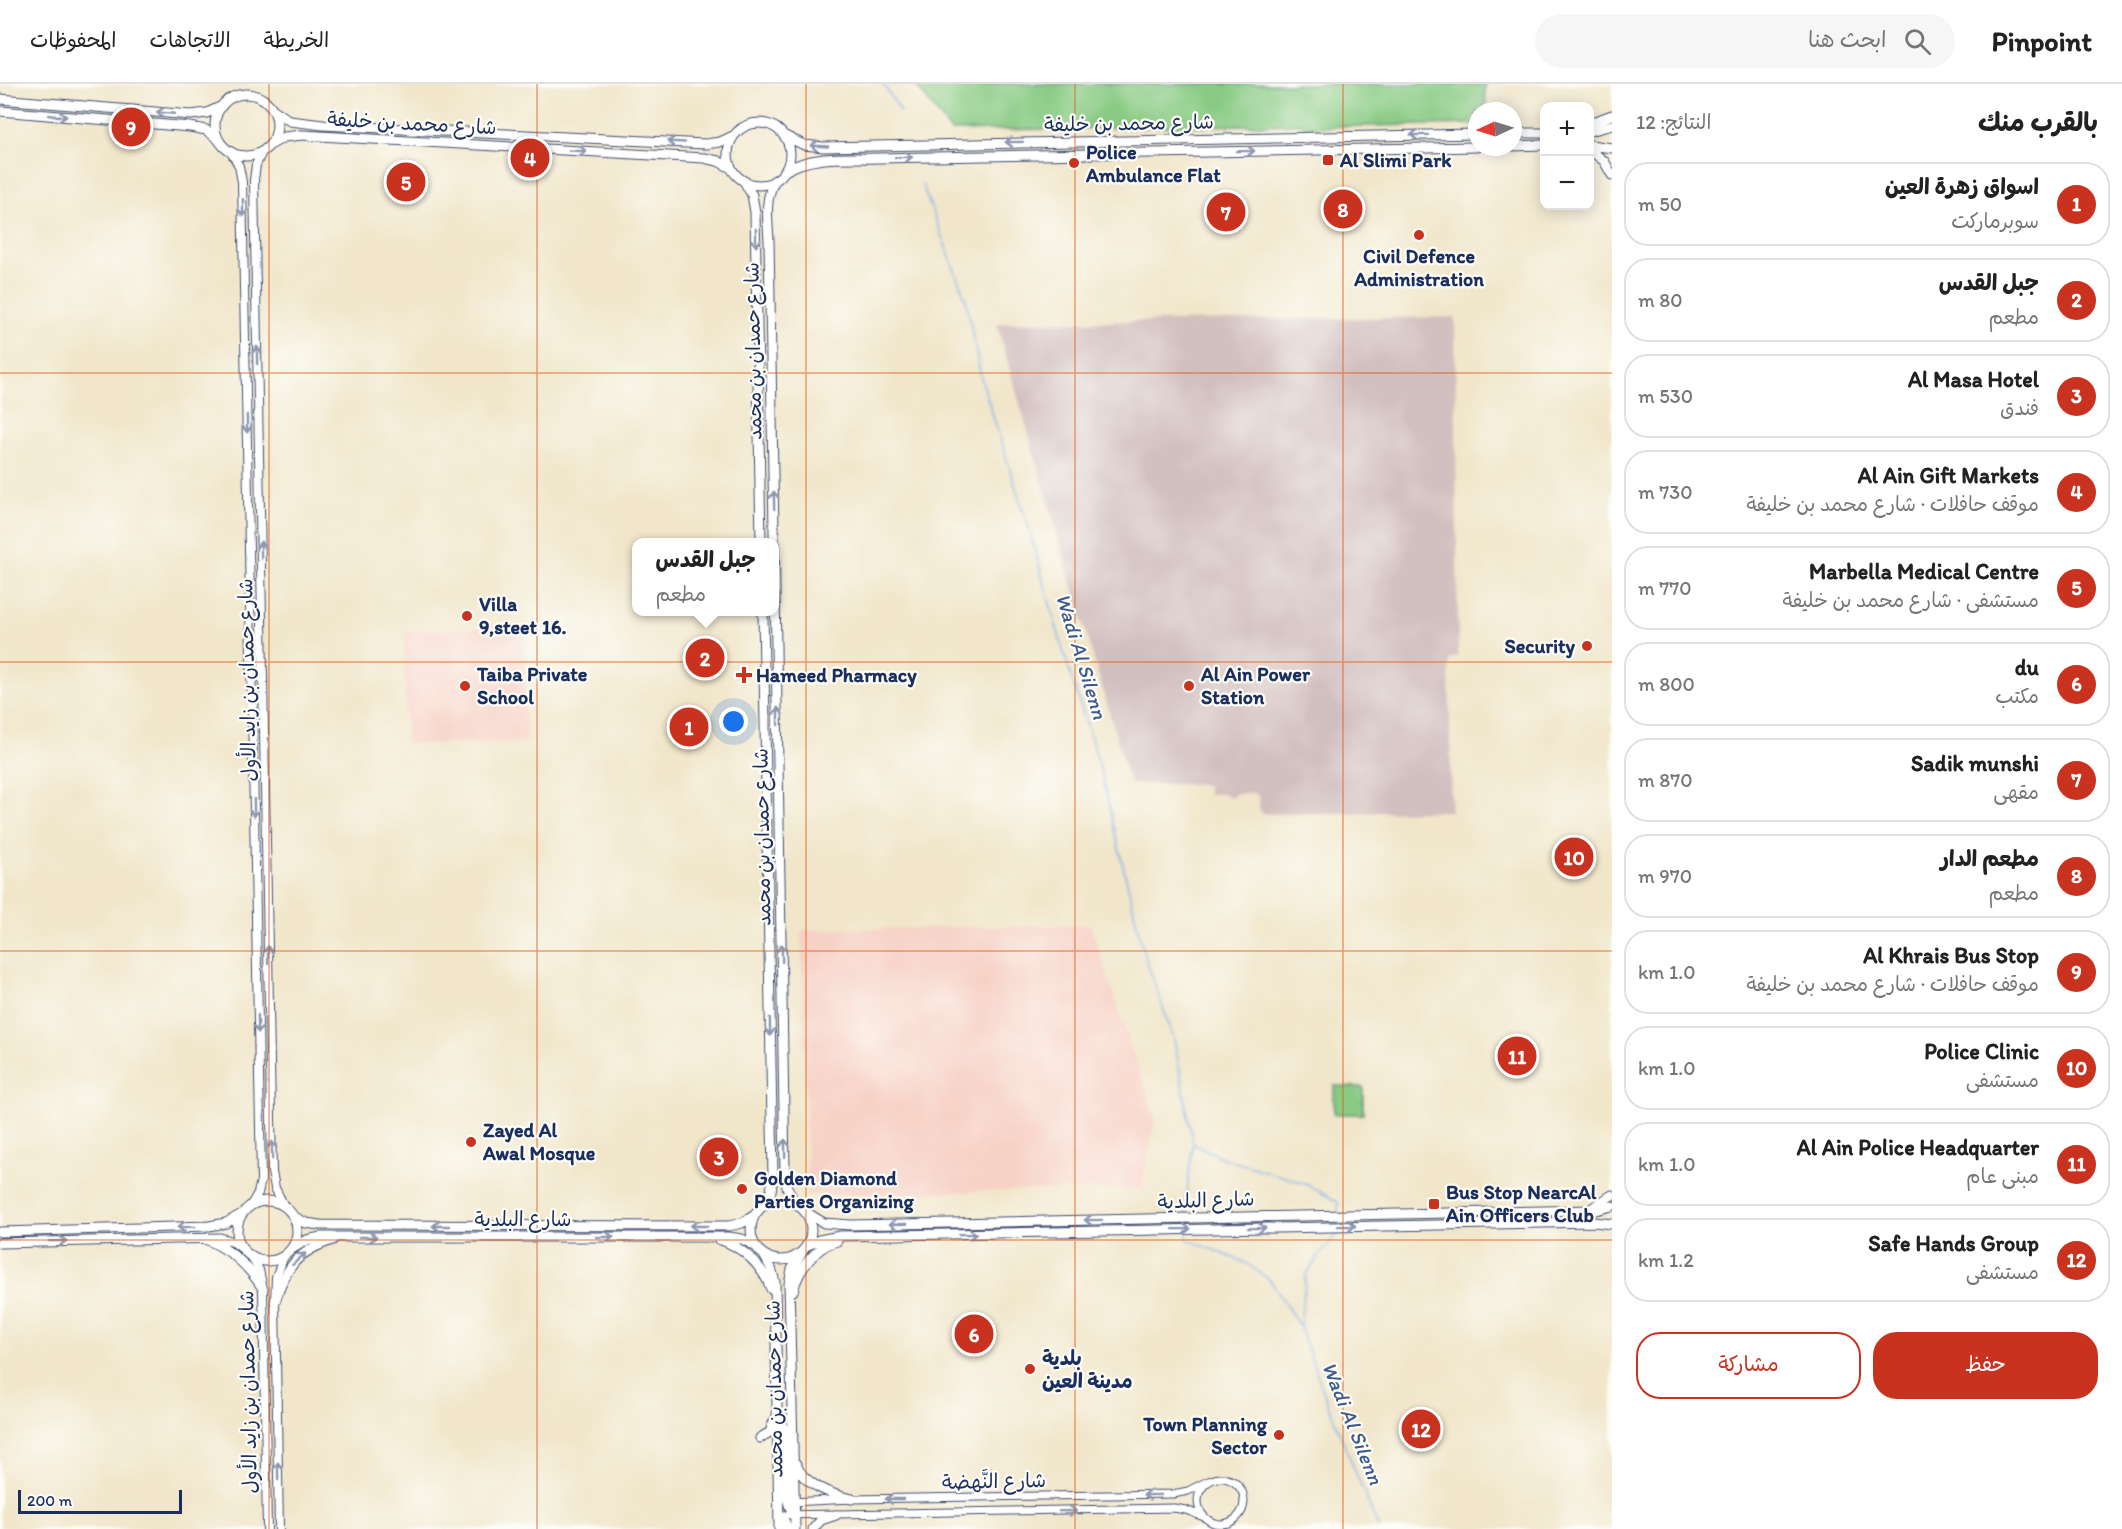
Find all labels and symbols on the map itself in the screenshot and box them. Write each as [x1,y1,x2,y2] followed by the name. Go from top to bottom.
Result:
[1468,102,1522,156] north arrow
[112,104,150,150] pin: 9
[156,107,176,118] one-way arrow
[327,107,497,141] street label: شارع محمد بن خليفة
[1044,110,1214,138] street label: شارع محمد بن خليفة
[48,111,68,122] one-way arrow
[1409,130,1429,141] one-way arrow
[510,136,550,181] pin: 4
[667,137,687,148] one-way arrow
[1004,137,1024,148] one-way arrow
[1085,140,1221,187] place label: Police Ambulance Flat
[809,141,829,152] one-way arrow
[568,145,588,156] one-way arrow
[1235,145,1255,157] one-way arrow
[1339,148,1452,172] place label: Al Slimi Park
[893,151,913,163] one-way arrow
[1321,153,1335,167] marker: Al Slimi Park
[1067,156,1081,170] marker: Police Ambulance Flat
[386,160,426,204] pin: 5
[1324,186,1362,232] pin: 8
[1206,190,1246,234] pin: 7
[237,198,249,218] one-way arrow
[750,227,762,247] one-way arrow
[1412,228,1426,242] marker: Civil Defence Administration
[1353,244,1484,291] place label: Civil Defence Administration
[739,262,769,440] street label: شارع حمدان بن محمد
[251,346,263,366] one-way arrow
[241,413,253,433] one-way arrow
[768,490,780,510] one-way arrow
[255,541,267,561] one-way arrow
[232,578,263,782] street label: شارع حمدان بن زايد الأول
[1051,590,1113,723] water label: Wadi Al Silenn
[479,592,566,639] place label: Villa 9,steet 16.
[460,609,474,623] marker: Villa 9,steet 16.
[1504,634,1576,659] place label: Security
[686,636,724,680] pin: 2
[1580,639,1594,653] marker: Security
[476,662,588,709] place label: Taiba Private School
[1200,662,1311,709] place label: Al Ain Power Station
[756,663,917,688] place label: Hameed Pharmacy
[737,668,751,682] marker: Hameed Pharmacy
[458,679,472,693] marker: Taiba Private School
[1182,679,1196,693] marker: Al Ain Power Station
[670,704,708,750] pin: 1
[772,706,783,726] one-way arrow
[719,707,748,736] your location
[748,748,778,926] street label: شارع حمدان بن محمد
[248,797,260,817] one-way arrow
[1554,834,1594,880] pin: 10
[776,943,788,963] one-way arrow
[262,946,274,966] one-way arrow
[252,1013,264,1033] one-way arrow
[765,1016,776,1036] one-way arrow
[1498,1034,1537,1078] pin: 11
[482,1118,596,1166] place label: Zayed Al Awal Mosque
[700,1134,738,1180] pin: 3
[464,1135,478,1149] marker: Zayed Al Awal Mosque
[779,1138,790,1158] one-way arrow
[266,1141,278,1161] one-way arrow
[754,1166,914,1214] place label: Golden Diamond Parties Organizing
[1445,1180,1597,1227] place label: Bus Stop NearcAl Ain Officers Club
[735,1182,749,1196] marker: Golden Diamond Parties Organizing
[1157,1186,1255,1216] street label: شارع البلدية
[1427,1197,1441,1211] marker: Bus Stop NearcAl Ain Officers Club
[474,1207,572,1233] street label: شارع البلدية
[1083,1214,1103,1226] one-way arrow
[888,1218,908,1230] one-way arrow
[432,1220,452,1232] one-way arrow
[690,1220,710,1232] one-way arrow
[1337,1220,1357,1231] one-way arrow
[177,1221,197,1232] one-way arrow
[1246,1222,1266,1233] one-way arrow
[1171,1224,1191,1235] one-way arrow
[957,1228,977,1240] one-way arrow
[358,1231,378,1243] one-way arrow
[595,1231,615,1243] one-way arrow
[48,1236,68,1247] one-way arrow
[291,1252,306,1266] one-way arrow
[233,1290,264,1494] street label: شارع حمدان بن زايد الأول
[760,1300,790,1478] street label: شارع حمدان بن محمد
[954,1312,994,1356] pin: 6
[1042,1346,1133,1393] place label: بلدية مدينة العين
[1317,1358,1389,1489] water label: Wadi Al Silenn
[1023,1362,1037,1376] marker: بلدية مدينة العين
[1402,1406,1440,1452] pin: 12
[1142,1412,1268,1459] place label: Town Planning Sector
[1272,1428,1286,1442] marker: Town Planning Sector
[272,1461,284,1481] one-way arrow
[942,1467,1046,1496] street label: شارع النَّهضة
[18,1487,182,1514] scale bar
[1143,1489,1163,1501] one-way arrow
[885,1493,905,1505] one-way arrow
[1058,1505,1078,1516] one-way arrow

